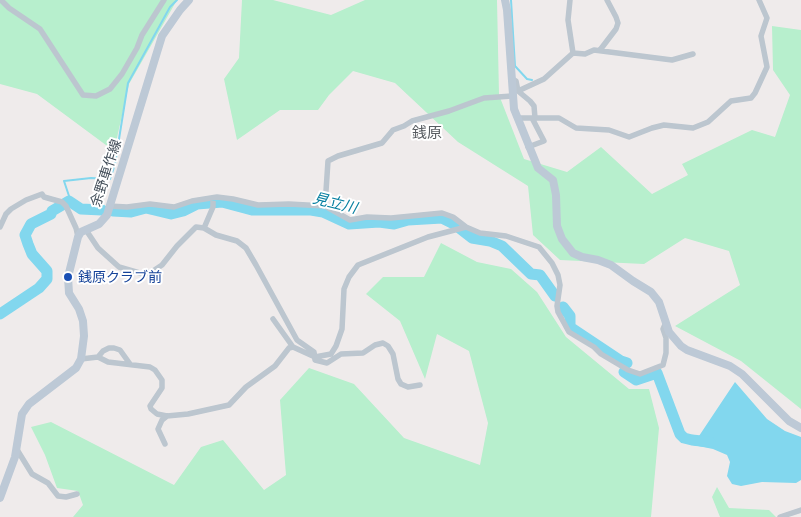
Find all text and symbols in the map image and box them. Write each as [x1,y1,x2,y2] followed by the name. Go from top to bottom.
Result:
[412,124,442,142] district label: 銭原
[87,137,125,209] street label: 余野車作線
[311,189,359,217] water label: 見立川
[78,269,162,285] place label: 銭原クラブ前
[62,271,74,283] marker: 銭原クラブ前

